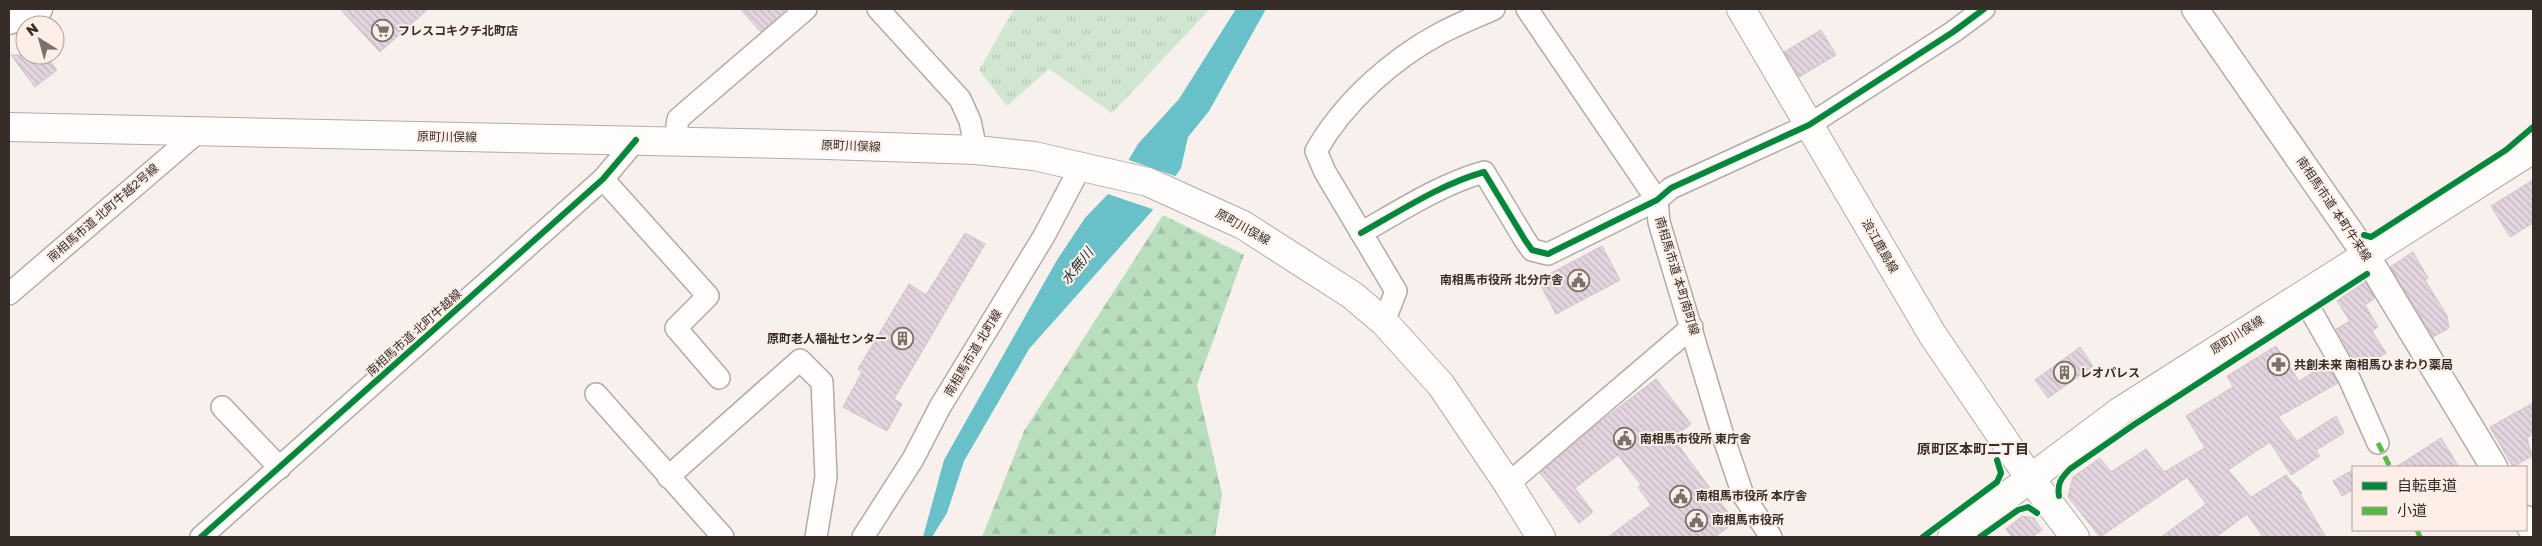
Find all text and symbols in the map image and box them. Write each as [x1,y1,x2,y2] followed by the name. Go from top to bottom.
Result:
[15,15,65,65] north arrow
[23,19,41,39] text: N
[370,19,394,43] supermarket icon: フレスコキクチ北町店
[398,23,518,38] place label: フレスコキクチ北町店
[417,128,477,145] street label: 原町川俣線
[821,137,881,154] street label: 原町川俣線
[2294,154,2375,264] street label: 南相馬市道 本町牛来線
[44,160,161,265] street label: 南相馬市道 北町牛越2号線
[1213,205,1273,248] street label: 原町川俣線
[1652,215,1703,337] street label: 南相馬市道 本町南町線
[1859,216,1902,275] street label: 浪江鹿島線
[1057,242,1098,287] water label: 水無川
[1567,268,1591,292] public building icon: 南相馬市役所 北分庁舎
[1440,272,1563,287] place label: 南相馬市役所 北分庁舎
[363,286,464,379] street label: 南相馬市道 北町牛越線
[941,306,1004,399] street label: 南相馬市道 北町線
[2207,312,2266,357] street label: 原町川俣線
[891,327,915,351] building icon: 原町老人福祉センター
[767,331,887,346] place label: 原町老人福祉センター
[2266,353,2290,377] pharmacy icon: 共創未来 南相馬ひまわり薬局
[2294,357,2453,372] place label: 共創未来 南相馬ひまわり薬局
[2052,361,2076,385] building icon: レオパレス
[2080,365,2140,380] place label: レオパレス
[1612,427,1636,451] public building icon: 南相馬市役所 東庁舎
[1640,431,1751,446] place label: 南相馬市役所 東庁舎
[1917,440,2029,457] district label: 原町区本町二丁目
[2352,466,2527,531] legend
[2397,476,2457,494] text: 自転車道
[1668,484,1692,508] public building icon: 南相馬市役所 本庁舎
[1696,488,1807,503] place label: 南相馬市役所 本庁舎
[2397,501,2427,519] text: 小道
[1684,508,1708,532] public building icon: 南相馬市役所
[1712,512,1784,527] place label: 南相馬市役所

